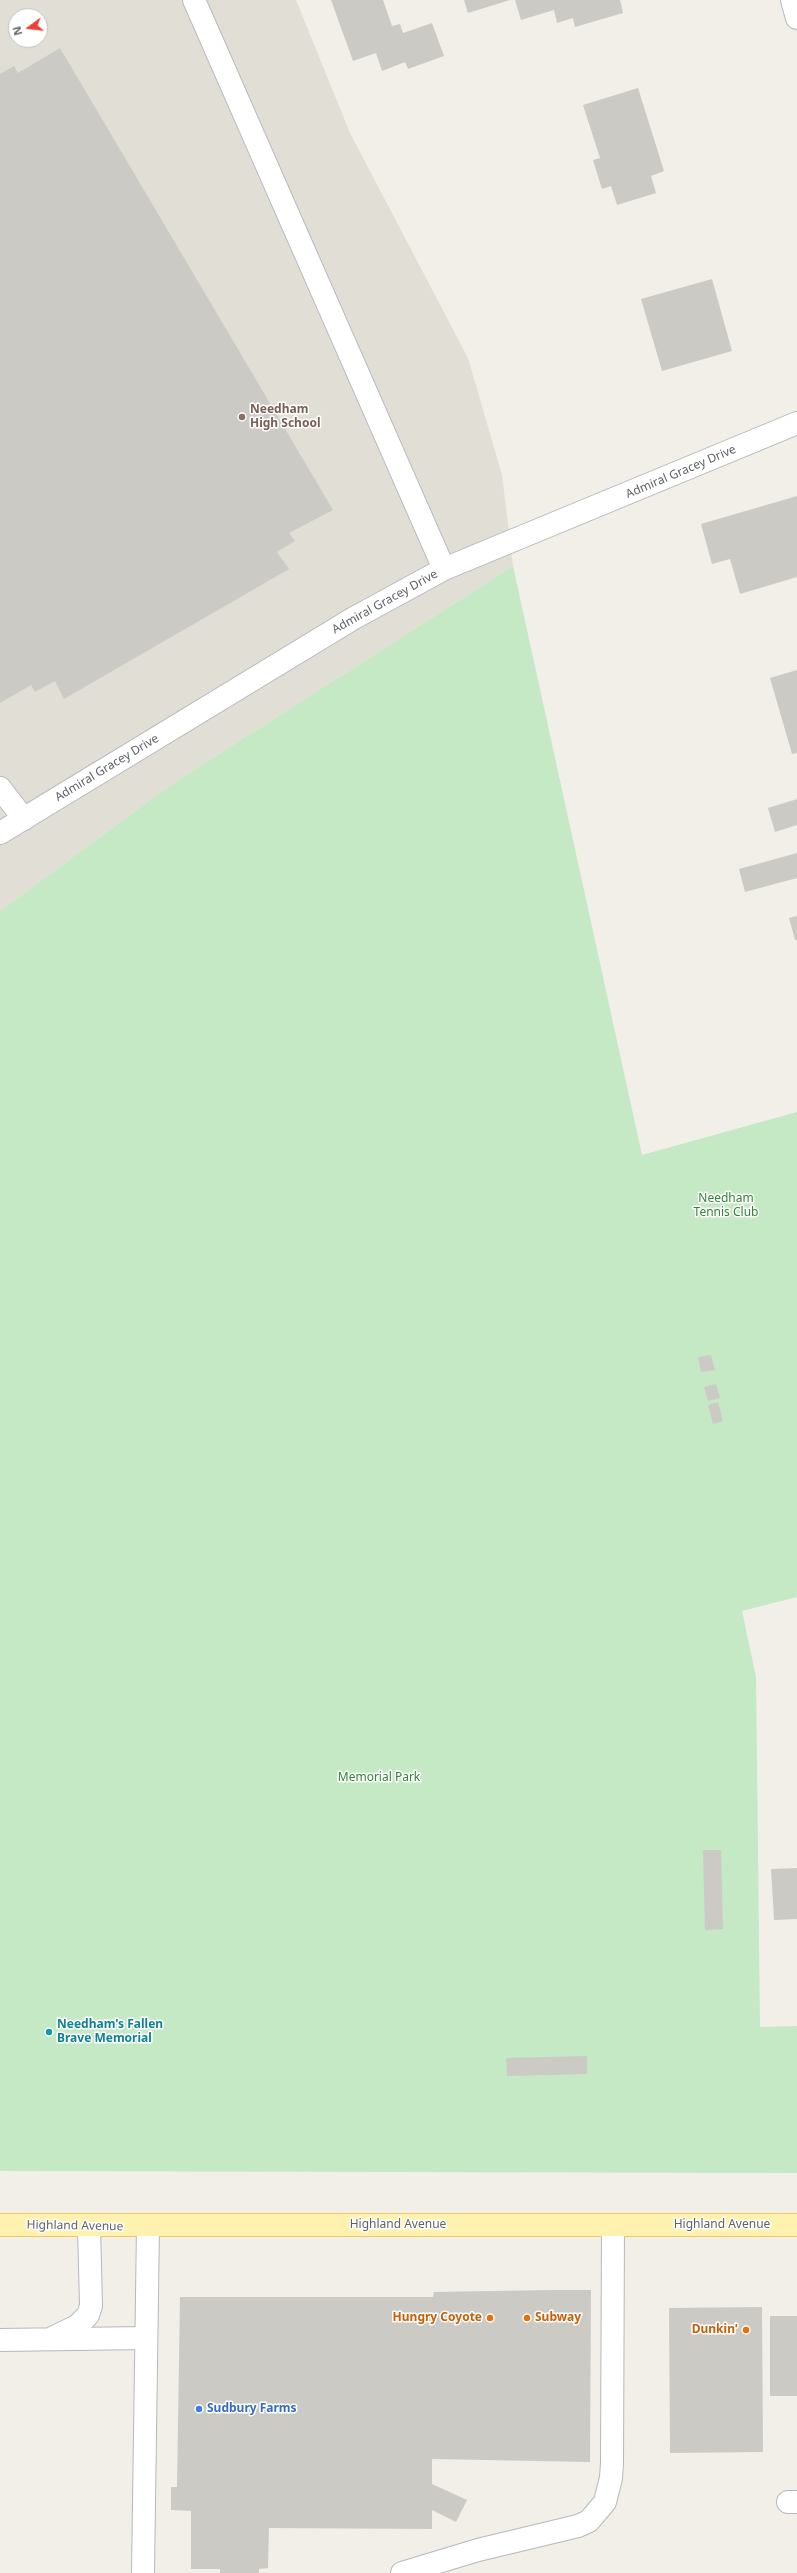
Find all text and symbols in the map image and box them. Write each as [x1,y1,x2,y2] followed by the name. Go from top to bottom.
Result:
[8,8,48,48] north arrow
[8,25,25,37] text: N
[250,403,320,431] place label: Needham High School
[237,412,247,422] marker: Needham High School
[624,442,738,502] street label: Admiral Gracey Drive
[330,567,440,637] street label: Admiral Gracey Drive
[53,731,161,805] street label: Admiral Gracey Drive
[694,1192,758,1220] park label: Needham Tennis Club
[338,1771,420,1785] park label: Memorial Park
[57,2018,163,2046] place label: Needham's Fallen Brave Memorial
[44,2027,54,2037] marker: Needham's Fallen Brave Memorial
[27,2218,123,2234] street label: Highland Avenue
[350,2218,446,2232] street label: Highland Avenue
[674,2218,770,2232] street label: Highland Avenue
[393,2311,482,2325] place label: Hungry Coyote
[535,2311,581,2325] place label: Subway
[485,2313,495,2323] marker: Hungry Coyote
[522,2313,532,2323] marker: Subway
[692,2323,738,2337] place label: Dunkin'
[741,2325,751,2335] marker: Dunkin'
[207,2402,297,2416] place label: Sudbury Farms
[194,2404,204,2414] marker: Sudbury Farms

